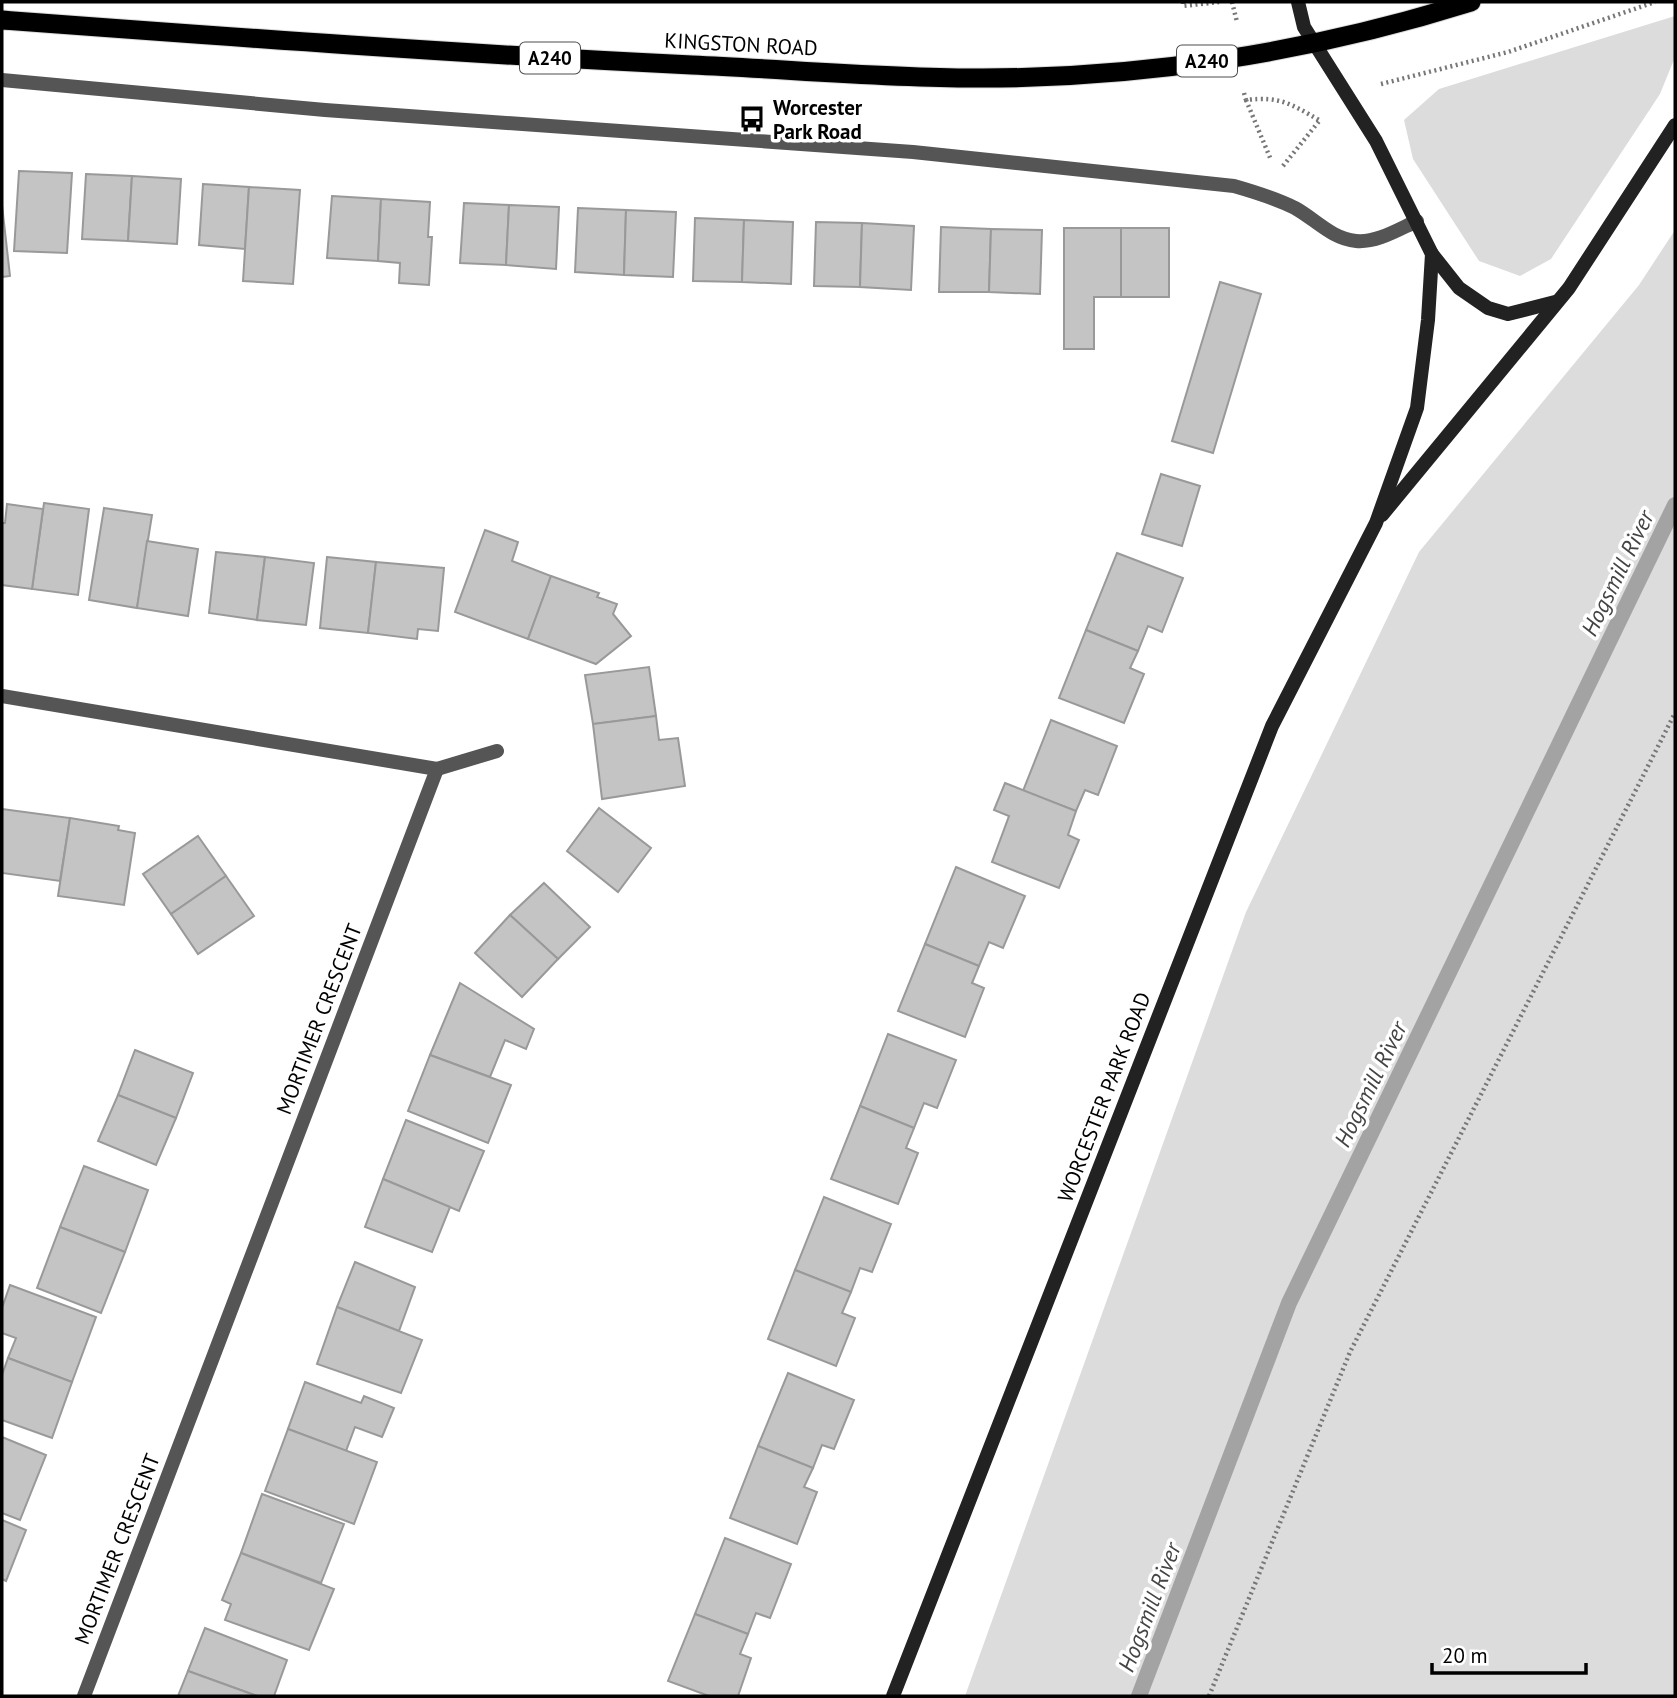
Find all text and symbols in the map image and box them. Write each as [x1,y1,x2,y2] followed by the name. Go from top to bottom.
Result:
[664,27,818,61] street label: KINGSTON ROAD
[520,43,580,74] road number: A240
[1177,45,1237,76] road number: A240
[773,94,863,145] place label: Worcester Park Road
[737,104,767,134] bus stop icon: Worcester Park Road
[1574,504,1660,640] water label: Hogsmill River
[270,920,368,1118] street label: MORTIMER CRESCENT
[1051,988,1157,1206] street label: WORCESTER PARK ROAD
[1327,1015,1413,1151] water label: Hogsmill River
[68,1450,166,1648] street label: MORTIMER CRESCENT
[1111,1537,1187,1676] water label: Hogsmill River
[1432,1632,1586,1676] scale bar
[1442,1642,1488,1669] text: 20 m

